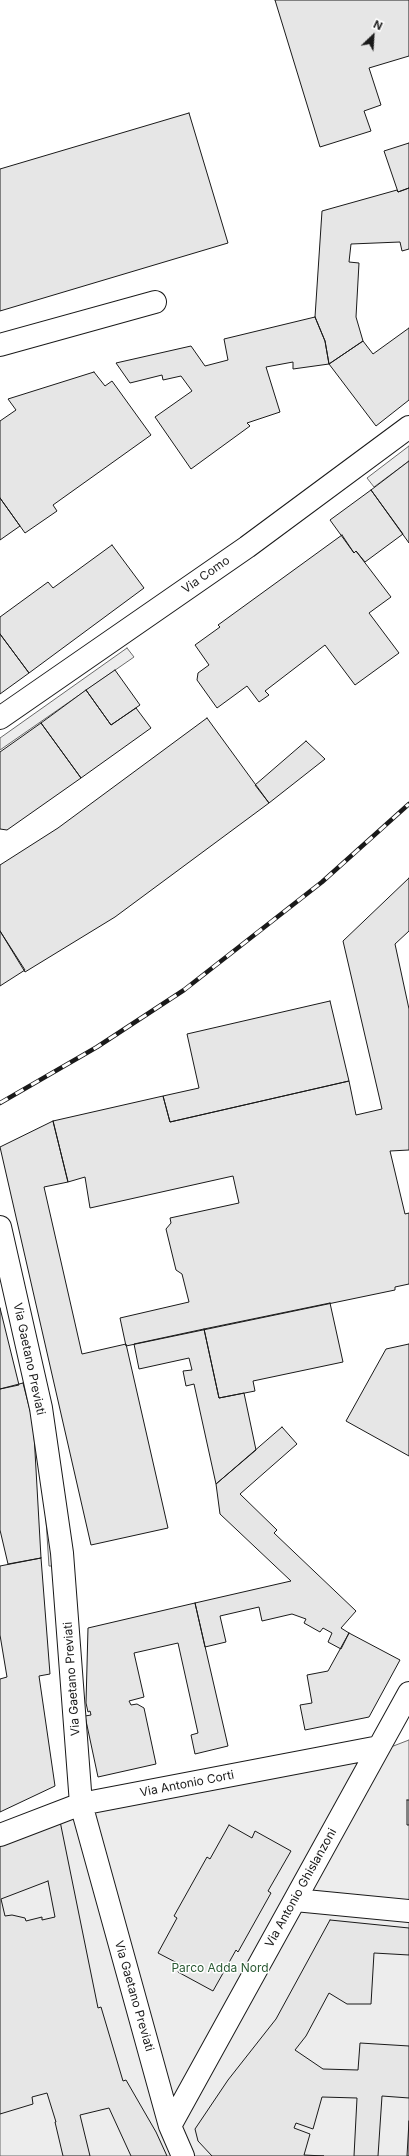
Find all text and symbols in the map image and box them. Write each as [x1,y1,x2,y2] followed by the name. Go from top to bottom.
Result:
[353,16,393,56] north arrow
[371,17,385,33] text: N
[179,553,233,597] street label: Via Como
[10,1302,48,1416] street label: Via Gaetano Previati
[61,1621,83,1737] street label: Via Gaetano Previati
[139,1768,235,1800] street label: Via Antonio Corti
[262,1826,340,1950] street label: Via Antonio Ghislanzoni
[111,1939,157,2053] street label: Via Gaetano Previati
[171,1961,269,1975] park label: Parco Adda Nord

